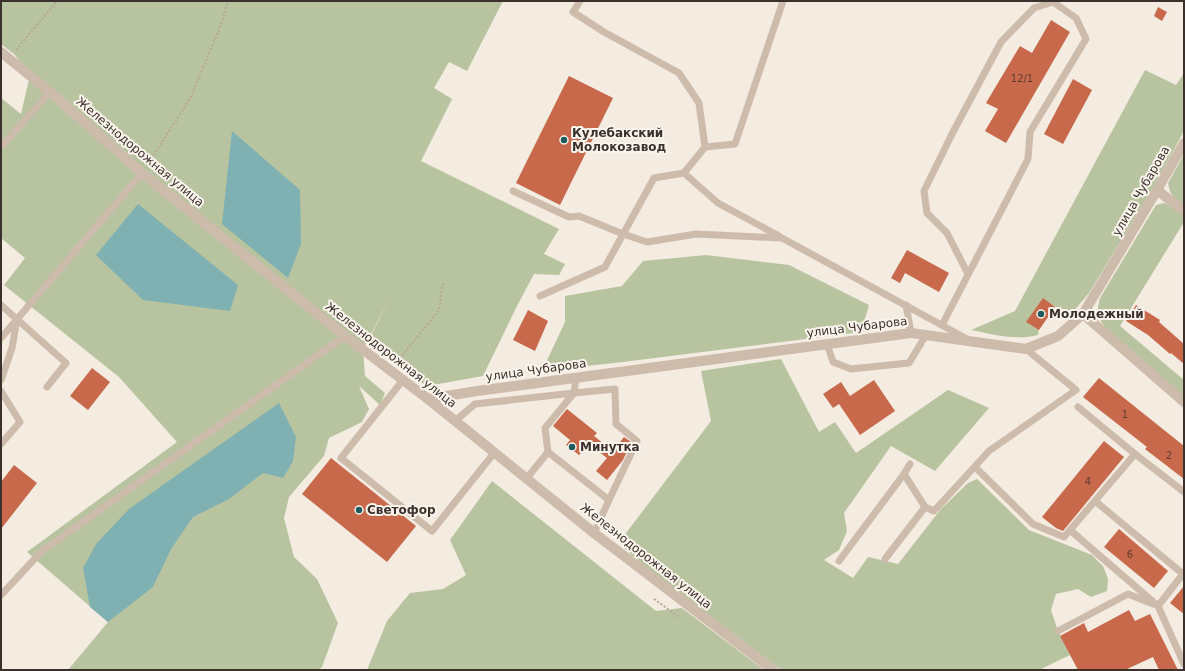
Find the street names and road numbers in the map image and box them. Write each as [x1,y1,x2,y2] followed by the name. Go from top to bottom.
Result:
[73,94,207,210] street label: Железнодорожная улица
[1110,144,1172,238] street label: улица Чубарова
[323,299,459,411] street label: Железнодорожная улица
[806,314,908,340] street label: улица Чубарова
[485,356,587,384] street label: улица Чубарова
[578,500,714,612] street label: Железнодорожная улица

